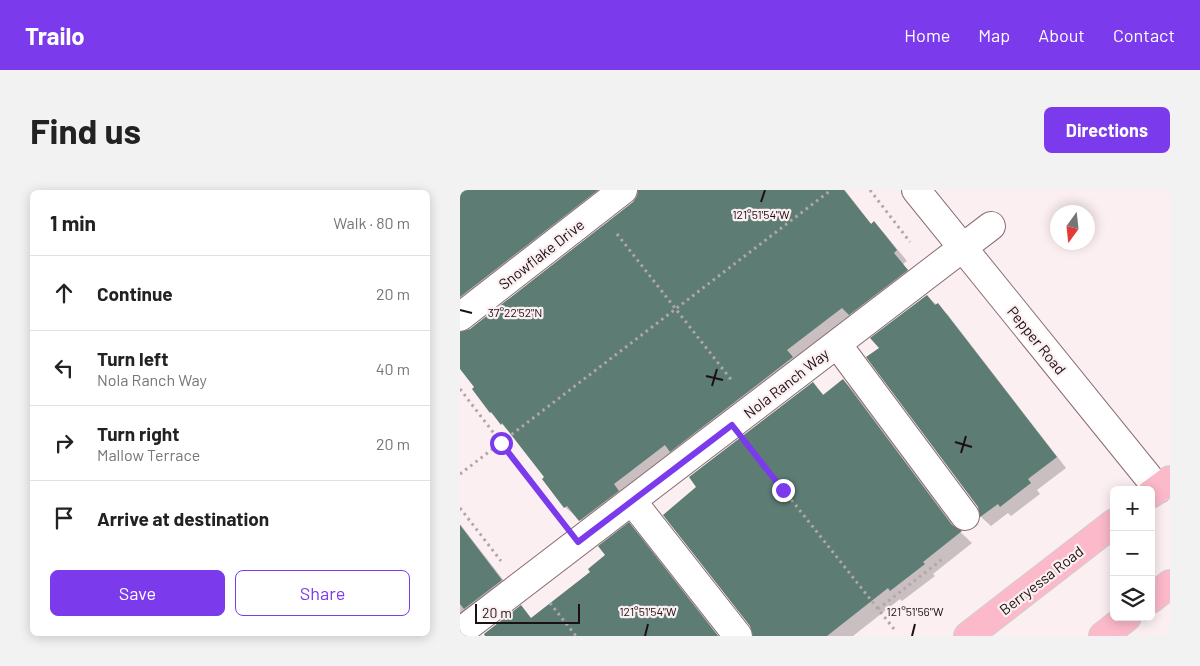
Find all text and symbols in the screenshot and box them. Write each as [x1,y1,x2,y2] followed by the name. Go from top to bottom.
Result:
[25,21,85,50] text: Trailo
[904,24,950,46] text: Home
[978,24,1010,46] text: Map
[1038,24,1085,46] text: About
[1113,24,1175,46] text: Contact
[1044,107,1170,153] button: Directions
[30,109,141,151] text: Find us
[1050,205,1095,250] north arrow
[732,207,790,221] text: 121°51'54"W
[50,210,96,235] text: 1 min
[333,213,410,232] text: Walk · 80 m
[495,215,587,293] street label: Snowflake Drive
[50,279,78,307] icon: ahead
[97,282,173,305] text: Continue
[376,284,410,303] text: 20 m
[1004,302,1070,378] street label: Pepper Road
[488,305,542,319] text: 37°22'52"N
[740,344,832,422] street label: Nola Ranch Way
[97,347,168,370] text: Turn left
[50,354,78,382] icon: left
[376,359,410,378] text: 40 m
[97,370,207,389] text: Nola Ranch Way
[97,422,179,445] text: Turn right
[50,429,78,457] icon: right
[490,432,513,455] route start
[376,434,410,453] text: 20 m
[97,445,200,464] text: Mallow Terrace
[772,479,795,502] route end
[1110,486,1155,621] map controls
[1110,486,1155,531] button: +
[50,504,78,532] icon: arrive
[97,507,269,530] text: Arrive at destination
[1110,531,1155,576] button: −
[996,542,1086,618] street label: Berryessa Road
[50,570,225,616] button: Save
[235,570,410,616] button: Share
[1110,576,1155,621] button: layers
[475,601,580,624] scale bar
[482,604,512,621] text: 20 m
[619,604,677,618] text: 121°51'54"W
[887,604,944,618] text: 121°51'56"W

